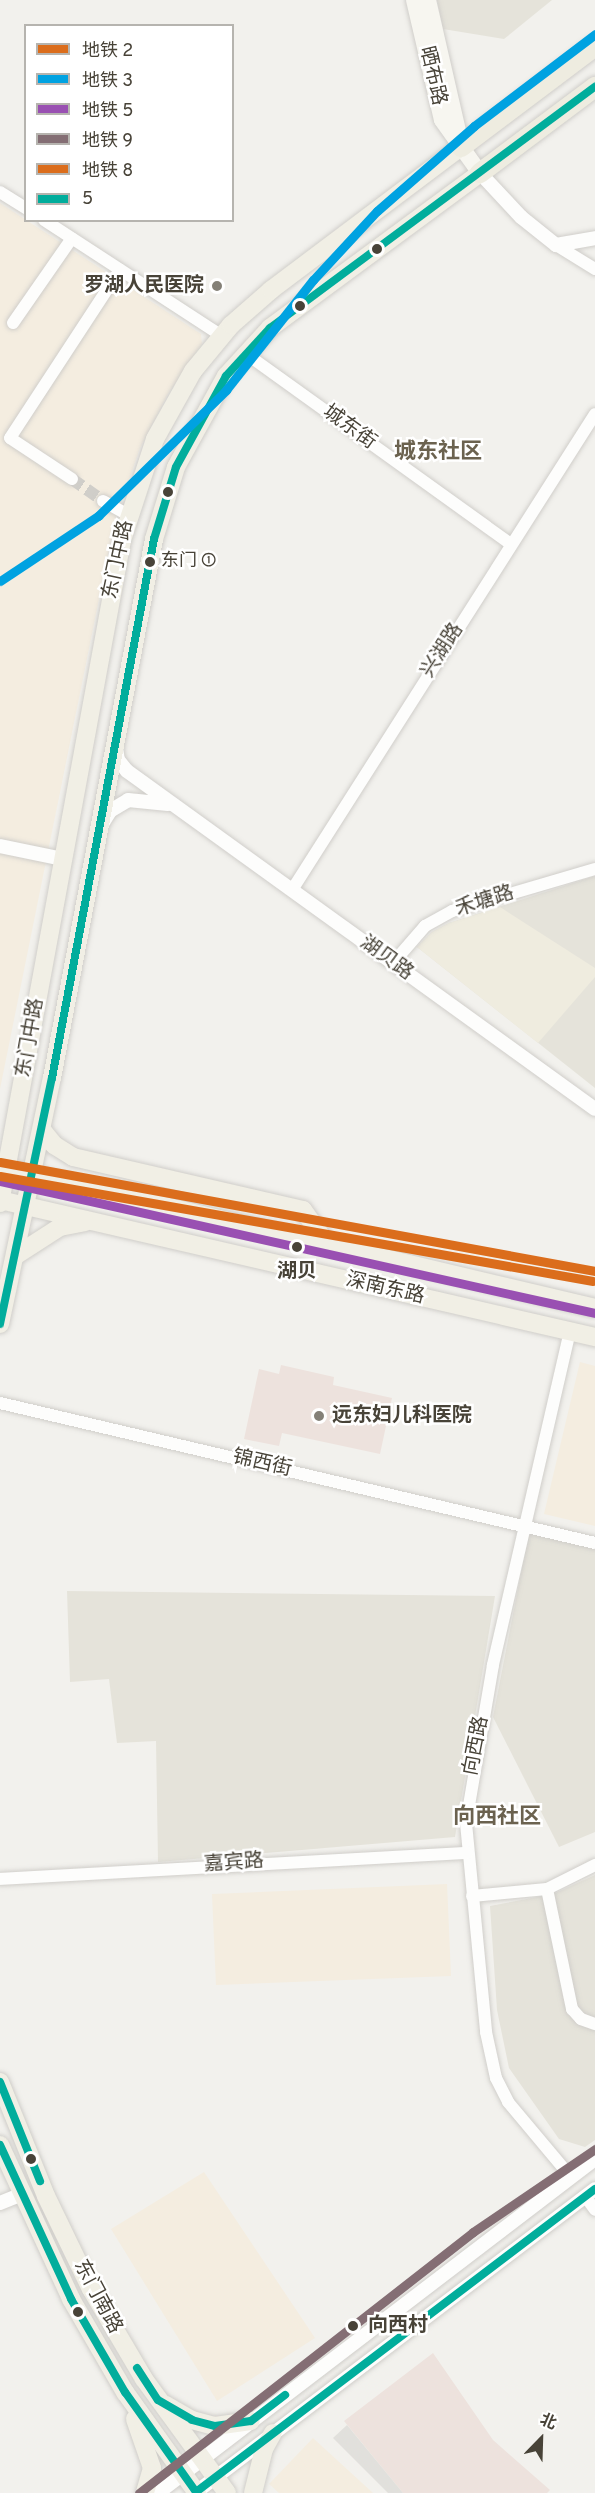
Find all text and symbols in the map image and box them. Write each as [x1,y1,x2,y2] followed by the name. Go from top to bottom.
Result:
[24,24,234,222] legend
[82,40,133,63] text: 地铁 2
[414,44,450,108] street label: 晒布路
[82,70,133,93] text: 地铁 3
[82,100,133,123] text: 地铁 5
[82,130,133,153] text: 地铁 9
[82,160,133,183] text: 地铁 8
[82,188,93,211] text: 5
[371,243,383,255] unlabelled marker
[84,274,204,298] place label: 罗湖人民医院
[208,277,226,295] marker: 罗湖人民医院
[294,300,306,312] unlabelled marker
[318,401,380,455] street label: 城东街
[394,440,482,466] district label: 城东社区
[162,486,174,498] unlabelled marker
[99,518,139,602] street label: 东门中路
[161,551,216,573] place label: 东门 ①
[144,556,156,568] marker: 东门 ①
[417,619,469,683] street label: 兴湖路
[453,882,517,922] street label: 禾塘路
[355,932,417,986] street label: 湖贝路
[12,997,50,1079] street label: 东门中路
[287,1237,307,1257] marker: 湖贝
[277,1260,317,1284] place label: 湖贝
[343,1268,427,1310] street label: 深南东路
[332,1404,472,1428] place label: 远东妇儿科医院
[310,1407,328,1425] marker: 远东妇儿科医院
[230,1446,294,1482] street label: 锦西街
[459,1714,495,1778] street label: 向西路
[453,1805,541,1831] district label: 向西社区
[203,1850,265,1878] street label: 嘉宾路
[25,2153,37,2165] unlabelled marker
[68,2256,126,2338] street label: 东门南路
[72,2306,84,2318] unlabelled marker
[368,2314,428,2338] place label: 向西村
[343,2316,363,2336] marker: 向西村
[511,2409,571,2469] north arrow
[537,2410,559,2435] text: 北

